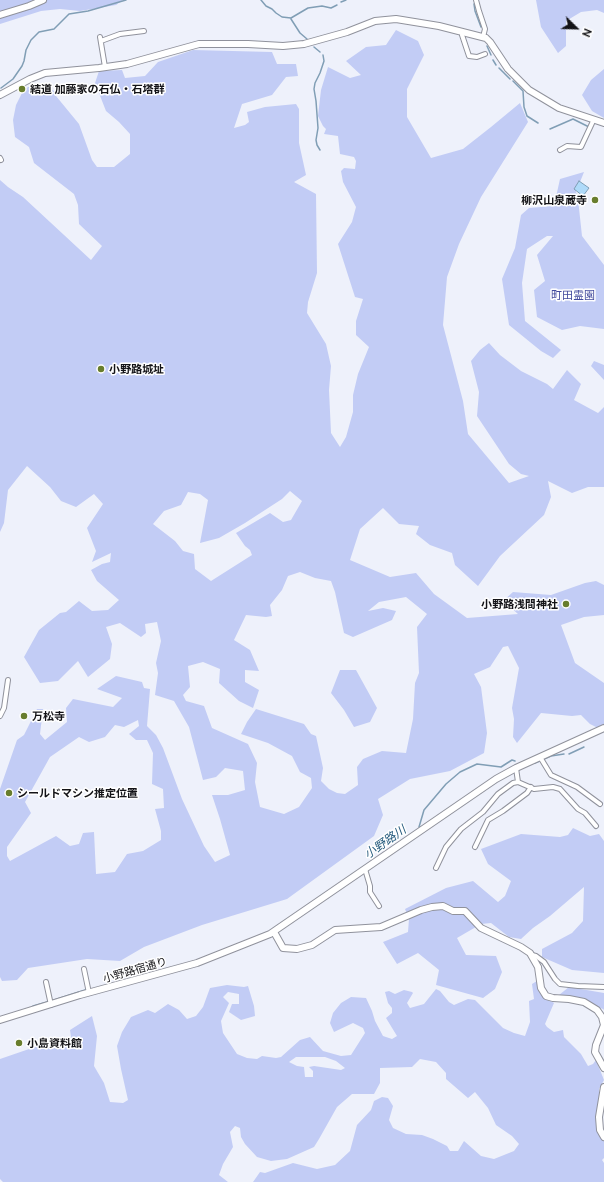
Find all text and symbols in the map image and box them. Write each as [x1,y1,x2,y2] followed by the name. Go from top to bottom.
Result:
[556,8,596,48] north arrow
[580,27,594,39] text: N
[30,82,165,96] place label: 結道 加藤家の石仏・石塔群
[17,84,27,94] marker: 結道 加藤家の石仏・石塔群
[521,193,587,207] place label: 柳沢山泉蔵寺
[590,195,600,205] marker: 柳沢山泉蔵寺
[551,288,595,302] park label: 町田霊園
[109,362,164,376] place label: 小野路城址
[96,364,106,374] marker: 小野路城址
[481,597,558,611] place label: 小野路浅間神社
[561,599,571,609] marker: 小野路浅間神社
[32,709,65,723] place label: 万松寺
[19,711,29,721] marker: 万松寺
[17,786,138,800] place label: シールドマシン推定位置
[4,788,14,798] marker: シールドマシン推定位置
[361,822,409,862] water label: 小野路川
[101,955,169,985] street label: 小野路宿通り
[27,1036,82,1050] place label: 小島資料館
[14,1038,24,1048] marker: 小島資料館

